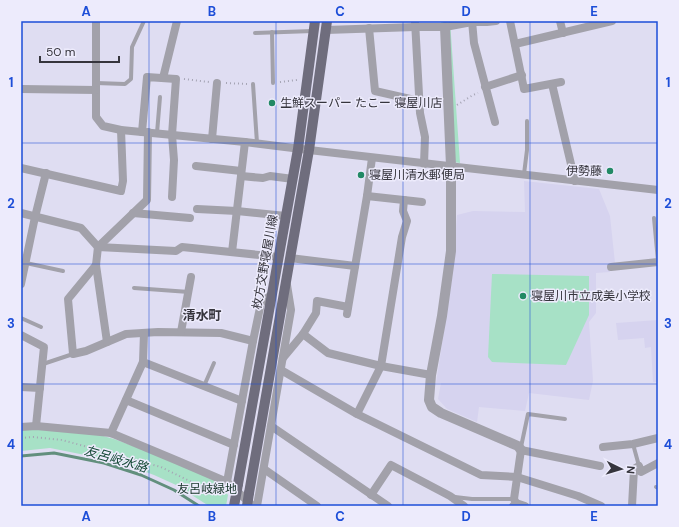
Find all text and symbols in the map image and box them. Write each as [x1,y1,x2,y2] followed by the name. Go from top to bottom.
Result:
[81,3,91,20] text: A
[208,3,216,20] text: B
[335,3,345,20] text: C
[461,3,471,20] text: D
[590,3,598,20] text: E
[40,38,119,64] scale bar
[46,44,75,60] text: 50 m
[9,74,13,91] text: 1
[666,74,670,91] text: 1
[280,95,442,111] place label: 生鮮スーパー たこー 寝屋川店
[267,98,277,108] marker: 生鮮スーパー たこー 寝屋川店
[566,163,602,179] place label: 伊勢藤
[605,166,615,176] marker: 伊勢藤
[369,167,465,183] place label: 寝屋川清水郵便局
[356,170,366,180] marker: 寝屋川清水郵便局
[7,195,15,212] text: 2
[664,195,672,212] text: 2
[249,213,281,311] street label: 枚方交野寝屋川線
[531,288,651,304] place label: 寝屋川市立成美小学校
[518,291,528,301] marker: 寝屋川市立成美小学校
[182,307,222,324] district label: 清水町
[7,315,15,332] text: 3
[664,315,672,332] text: 3
[7,436,15,453] text: 4
[664,436,672,453] text: 4
[82,442,151,476] water label: 友呂岐水路
[601,449,641,489] north arrow
[624,465,638,474] text: N
[177,481,237,497] park label: 友呂岐緑地
[81,508,91,525] text: A
[208,508,216,525] text: B
[335,508,345,525] text: C
[461,508,471,525] text: D
[590,508,598,525] text: E

